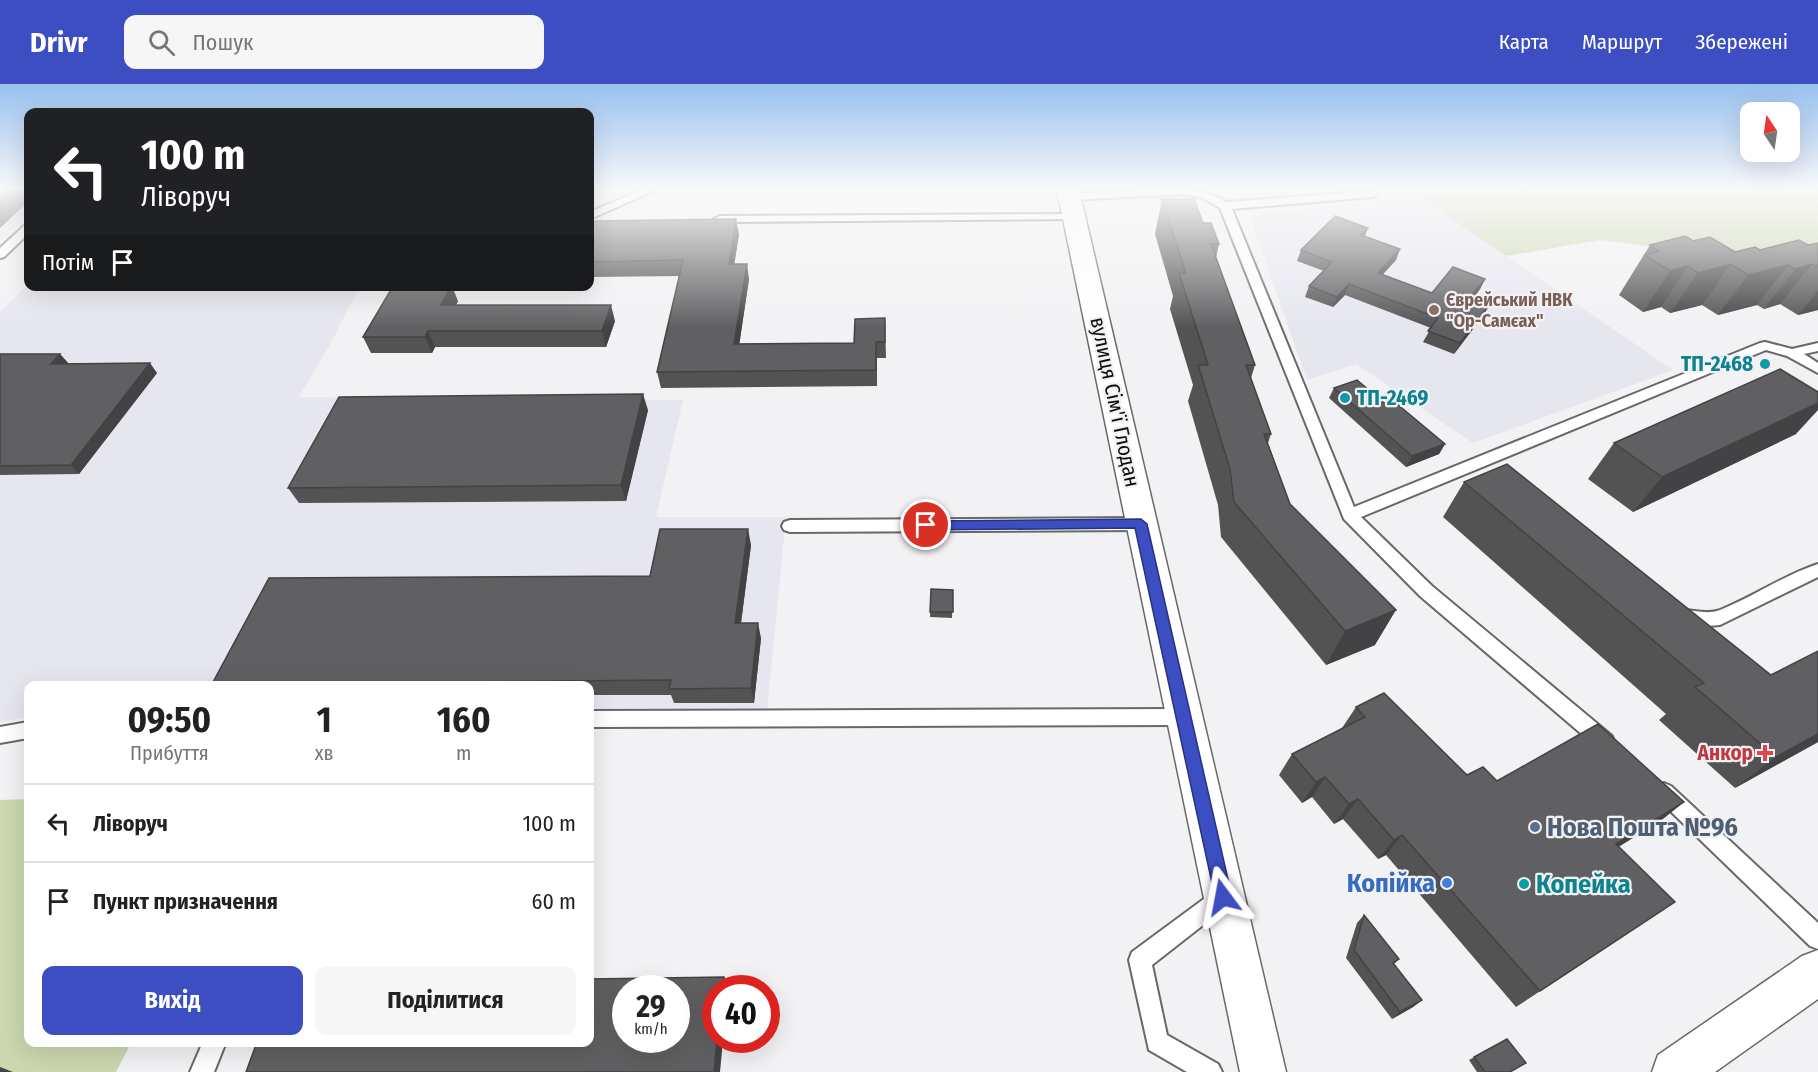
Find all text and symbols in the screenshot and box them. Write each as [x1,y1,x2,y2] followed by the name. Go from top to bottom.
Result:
[124,15,544,69] search box
[30,26,88,59] text: Drivr
[145,26,178,59] icon: search
[193,29,253,56] text: Пошук
[1499,29,1549,55] text: Карта
[1582,29,1662,55] text: Маршрут
[1695,29,1788,55] text: Збережені
[1740,102,1800,162] north arrow
[1740,102,1800,162] map controls
[141,130,245,180] text: 100 m
[42,132,120,210] icon: left
[141,181,231,213] text: Ліворуч
[106,246,139,279] icon: arrive
[42,249,94,276] text: Потім
[1446,289,1573,332] place label: Єврейський НВК "Ор-Самєах"
[1427,303,1441,317] marker: Єврейський НВК "Ор-Самєах"
[1084,315,1146,489] street label: вулиця Сім'ї Глодан
[1681,351,1753,377] place label: ТП-2468
[1758,357,1772,371] marker: ТП-2468
[1357,385,1429,411] place label: ТП-2469
[1338,391,1352,405] marker: ТП-2469
[900,499,951,550] pin
[909,508,942,541] icon: arrive
[127,698,211,742] text: 09:50
[316,698,332,742] text: 1
[437,698,491,742] text: 160
[1697,740,1753,766] place label: Анкор
[130,741,209,765] text: Прибуття
[315,741,333,765] text: хв
[456,741,471,765] text: m
[1758,746,1772,760] marker: Анкор
[42,807,75,840] icon: left
[93,810,168,837] text: Ліворуч
[522,810,576,837] text: 100 m
[1547,812,1738,843] place label: Нова Пошта №96
[1528,820,1542,834] marker: Нова Пошта №96
[1191,865,1255,929] position arrow
[1347,868,1435,899] place label: Копійка
[1536,869,1631,900] place label: Копейка
[1440,876,1454,890] marker: Копійка
[1517,877,1531,891] marker: Копейка
[42,885,75,918] icon: arrive
[93,888,278,915] text: Пункт призначення
[532,888,576,915] text: 60 m
[42,966,303,1035] button: Вихід
[315,966,576,1035] button: Поділитися
[702,975,780,1053] speed limit sign: 40
[636,989,666,1025] text: 29
[634,1020,668,1038] text: km/h

